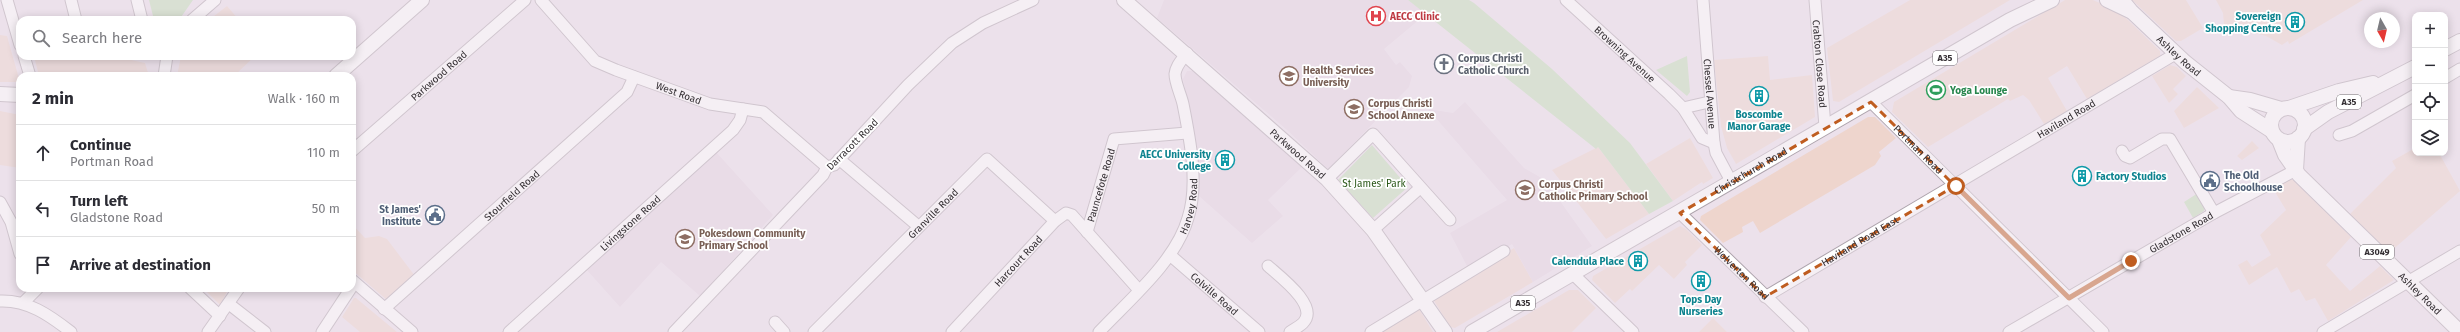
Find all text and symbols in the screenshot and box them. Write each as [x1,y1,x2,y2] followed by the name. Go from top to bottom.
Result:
[1365,5,1387,27] hospital icon: AECC Clinic
[1389,11,1440,23] place label: AECC Clinic
[2205,11,2281,35] place label: Sovereign Shopping Centre
[2284,11,2306,33] building icon: Sovereign Shopping Centre
[2364,12,2400,48] north arrow
[2412,12,2448,156] map controls
[2412,12,2448,48] button: +
[16,16,356,60] search box
[1810,19,1828,108] street label: Crabton Close Road
[1591,24,1657,86] street label: Browning Avenue
[30,27,52,49] icon: search
[62,29,142,47] text: Search here
[2154,34,2203,79] street label: Ashley Road
[409,48,470,104] street label: Parkwood Road
[2412,48,2448,84] button: −
[1933,51,1957,65] road number: A35
[1433,53,1455,75] church icon: Corpus Christi Catholic Church
[1458,53,1529,77] place label: Corpus Christi Catholic Church
[1701,58,1718,129] street label: Chessel Avenue
[1278,65,1300,87] school or university icon: Health Services University
[1303,65,1374,89] place label: Health Services University
[1925,79,1947,101] sports icon: Yoga Lounge
[654,80,703,107] street label: West Road
[2412,84,2448,120] button: locate
[1748,85,1770,107] building icon: Boscombe Manor Garage
[1949,85,2008,97] place label: Yoga Lounge
[32,88,74,109] text: 2 min
[268,91,340,106] text: Walk · 160 m
[2337,95,2361,109] road number: A35
[1343,98,1365,120] school or university icon: Corpus Christi School Annexe
[1368,98,1435,122] place label: Corpus Christi School Annexe
[2035,98,2098,141] street label: Haviland Road
[1727,109,1791,133] place label: Boscombe Manor Garage
[824,116,881,173] street label: Darracott Road
[2412,120,2448,156] button: layers
[1891,123,1945,177] street label: Portman Road
[1267,126,1328,182] street label: Parkwood Road
[70,136,131,154] text: Continue
[32,142,54,164] icon: ahead
[307,145,340,160] text: 110 m
[1712,145,1790,197] street label: Christchurch Road
[1085,147,1118,224] street label: Pauncefote Road
[1139,149,1212,173] place label: AECC University College
[1214,149,1236,171] building icon: AECC University College
[70,154,154,169] text: Portman Road
[2071,165,2093,187] building icon: Factory Studios
[482,168,542,224] street label: Stourfield Road
[2199,170,2221,192] public building icon: The Old Schoolhouse
[2224,170,2283,194] place label: The Old Schoolhouse
[2096,171,2167,183] place label: Factory Studios
[1947,177,1965,195] route start
[1178,178,1200,236] street label: Harvey Road
[1342,178,1407,190] park label: St James' Park
[1514,179,1536,201] school or university icon: Corpus Christi Catholic Primary School
[1539,179,1648,203] place label: Corpus Christi Catholic Primary School
[906,186,961,241] street label: Granville Road
[70,192,128,210] text: Turn left
[598,193,664,254] street label: Livingstone Road
[32,198,54,220] icon: left
[312,201,340,216] text: 50 m
[379,204,421,228] place label: St James' Institute
[424,204,446,226] public building icon: St James' Institute
[70,210,163,225] text: Gladstone Road
[2148,210,2216,256] street label: Gladstone Road
[1820,214,1901,269] street label: Haviland Road East
[674,228,696,250] school or university icon: Pokesdown Community Primary School
[699,228,806,252] place label: Pokesdown Community Primary School
[992,234,1045,290] street label: Harcourt Road
[1711,244,1771,303] street label: Wolverton Road
[2360,245,2394,259] road number: A3049
[1627,250,1649,272] building icon: Calendula Place
[2122,252,2140,270] route end
[32,254,54,276] icon: arrive
[70,256,211,274] text: Arrive at destination
[1552,256,1624,268] place label: Calendula Place
[1690,270,1712,292] building icon: Tops Day Nurseries
[2396,270,2444,318] street label: Ashley Road
[1188,271,1240,318] street label: Colville Road
[1679,294,1723,318] place label: Tops Day Nurseries
[1511,296,1535,310] road number: A35

